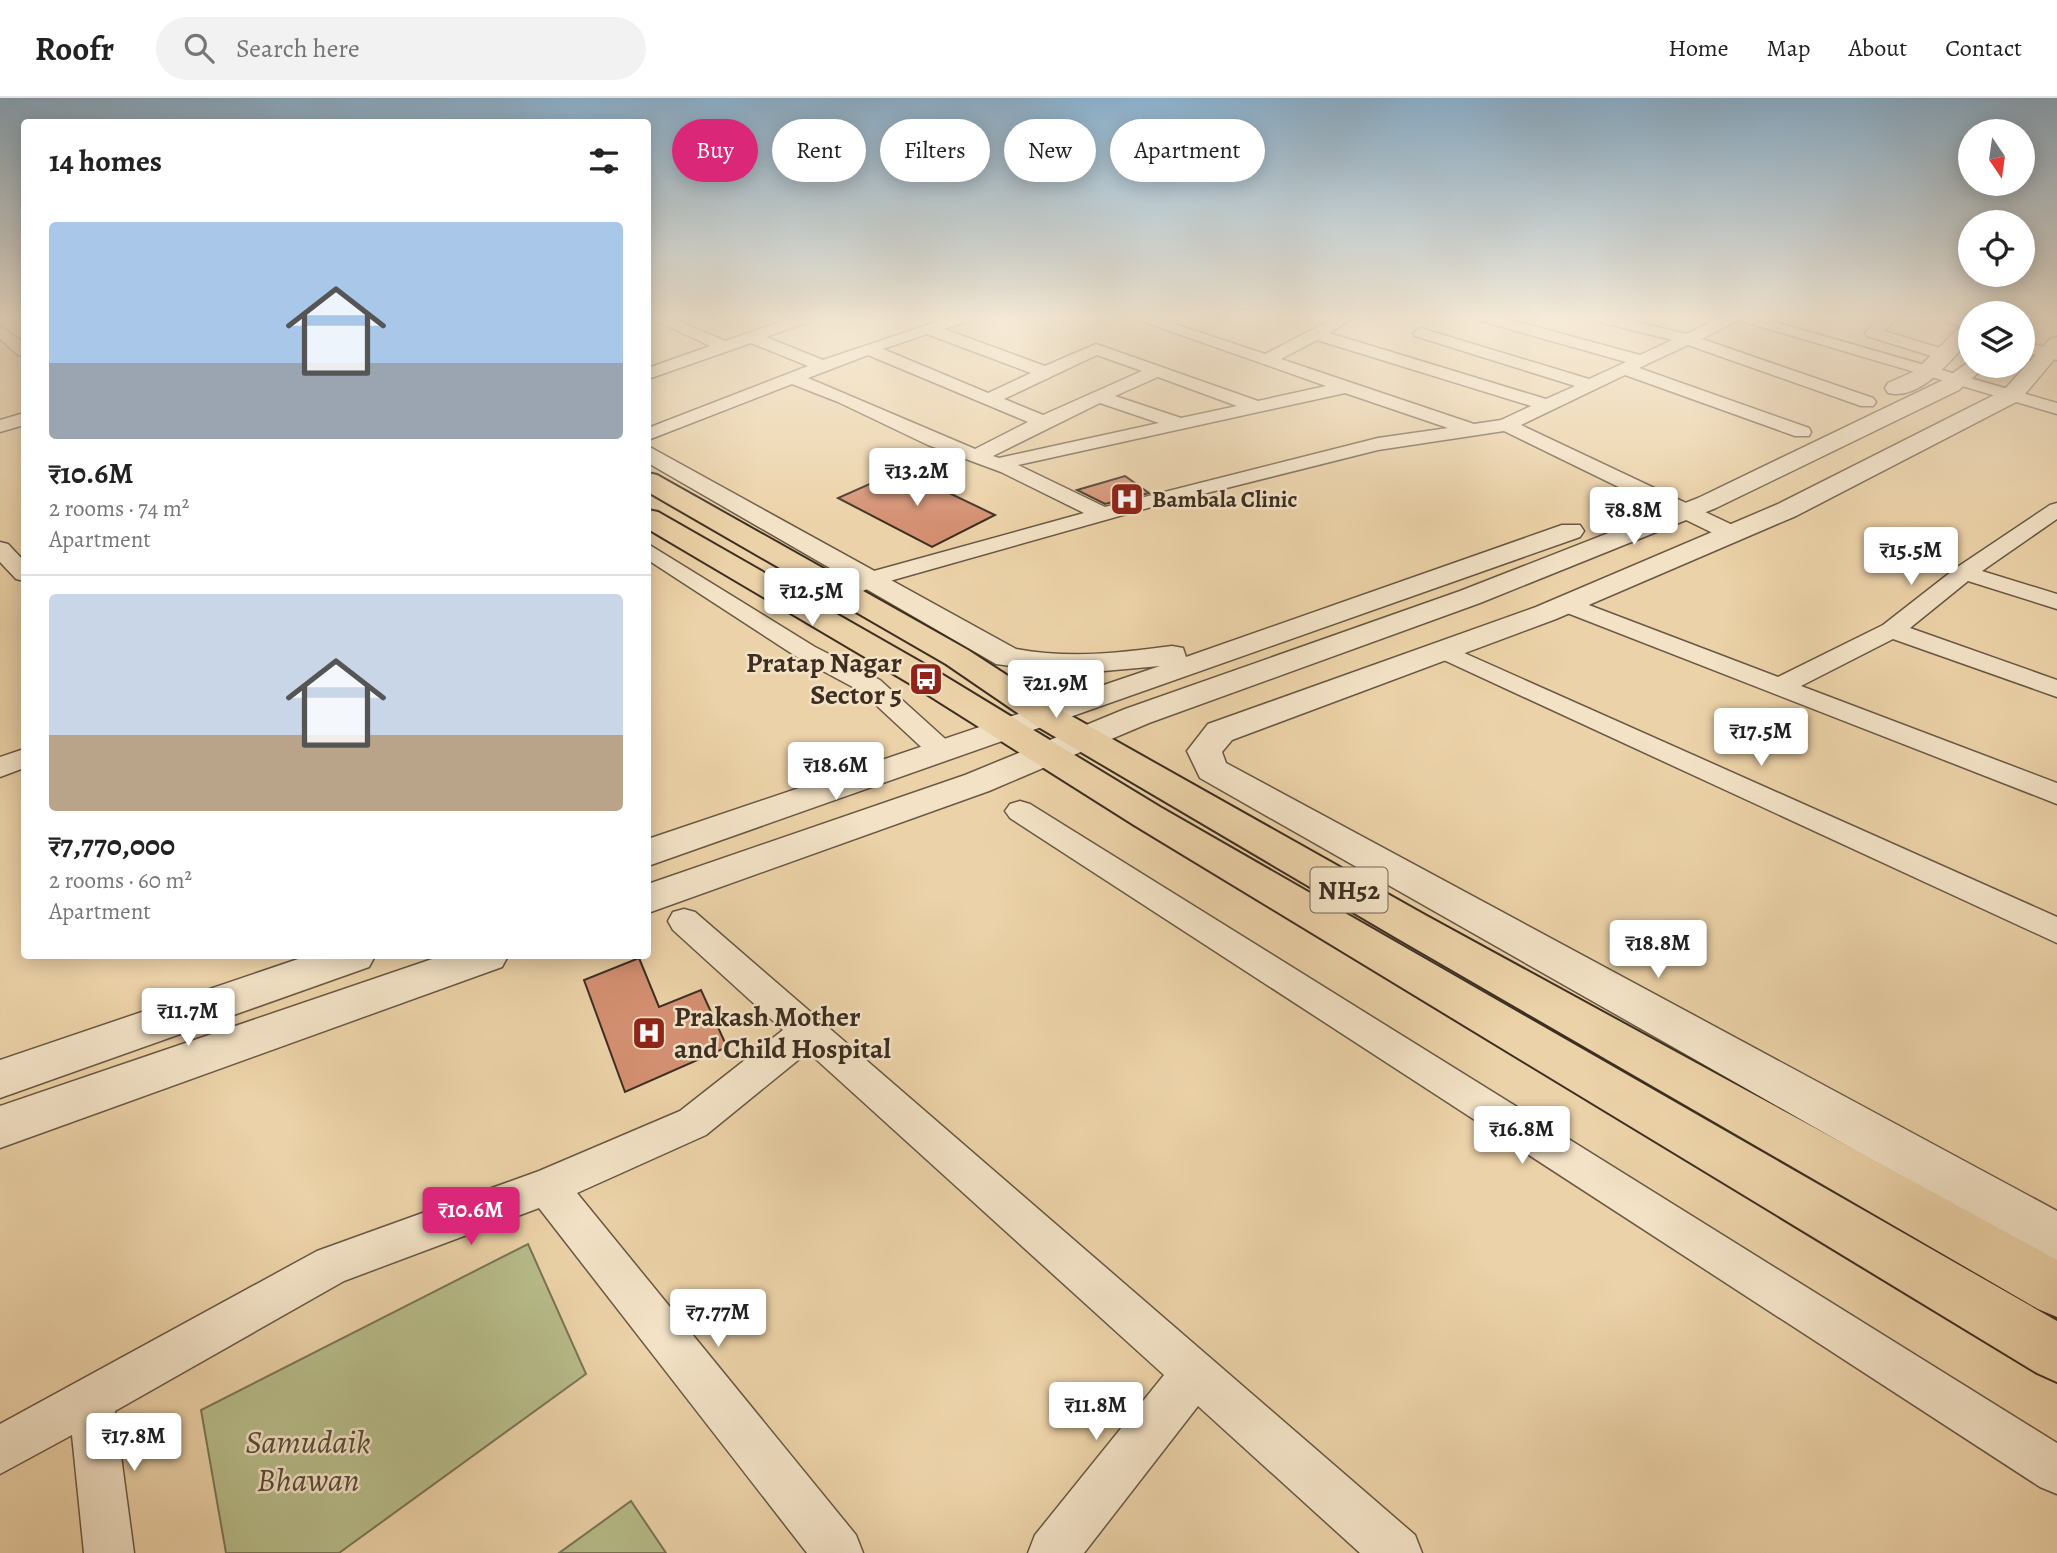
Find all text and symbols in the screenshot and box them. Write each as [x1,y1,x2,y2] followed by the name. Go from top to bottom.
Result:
[156,17,646,80] search box
[35,26,114,71] text: Roofr
[180,29,218,67] icon: search
[236,31,360,66] text: Search here
[1668,32,1729,64] text: Home
[1767,32,1811,64] text: Map
[1849,32,1907,64] text: About
[1945,32,2022,64] text: Contact
[672,119,758,182] chip: Buy
[772,119,866,182] chip: Rent
[880,119,990,182] chip: Filters
[1004,119,1096,182] chip: New
[1110,119,1265,182] chip: Apartment
[1958,119,2035,196] north arrow
[1958,119,2035,378] map controls
[49,141,162,181] text: 14 homes
[585,142,623,180] icon: filters
[1958,210,2035,287] button: locate
[273,268,399,394] icon: home
[1958,301,2035,378] button: layers
[860,448,974,508] pin: ₹13.2M
[49,453,134,493] text: ₹10.6M
[885,455,949,486] text: ₹13.2M
[1108,480,1146,518] hospital icon: Bambala Clinic
[1152,484,1298,515] place label: Bambala Clinic
[1585,488,1683,547] pin: ₹8.8M
[49,493,189,524] text: 2 rooms · 74 m²
[1606,494,1662,525] text: ₹8.8M
[49,524,151,555] text: Apartment
[1854,528,1968,587] pin: ₹15.5M
[1880,534,1942,565] text: ₹15.5M
[755,568,869,628] pin: ₹12.5M
[780,575,844,606] text: ₹12.5M
[273,640,399,766] icon: home
[746,644,902,714] place label: Pratap Nagar Sector 5
[907,660,945,698] bus stop icon: Pratap Nagar Sector 5
[999,660,1113,720] pin: ₹21.9M
[1024,667,1088,698] text: ₹21.9M
[1704,708,1818,768] pin: ₹17.5M
[1730,715,1792,746] text: ₹17.5M
[779,742,893,802] pin: ₹18.6M
[804,749,868,780] text: ₹18.6M
[49,825,175,865] text: ₹7,770,000
[49,865,192,896] text: 2 rooms · 60 m²
[1310,868,1388,912] road number: NH52
[49,896,151,927] text: Apartment
[1601,920,1715,980] pin: ₹18.8M
[1626,927,1690,958] text: ₹18.8M
[131,988,245,1048] pin: ₹11.7M
[158,995,218,1026] text: ₹11.7M
[674,998,891,1068] place label: Prakash Mother and Child Hospital
[630,1014,668,1052] hospital icon: Prakash Mother and Child Hospital
[1465,1107,1579,1166] pin: ₹16.8M
[1490,1113,1554,1144] text: ₹16.8M
[414,1188,528,1247] pin: ₹10.6M
[439,1194,503,1225] text: ₹10.6M
[661,1290,775,1349] pin: ₹7.77M
[686,1296,750,1327] text: ₹7.77M
[1039,1382,1153,1442] pin: ₹11.8M
[1065,1389,1127,1420] text: ₹11.8M
[77,1414,191,1473] pin: ₹17.8M
[245,1419,371,1502] park label: Samudaik Bhawan
[102,1420,166,1451] text: ₹17.8M

